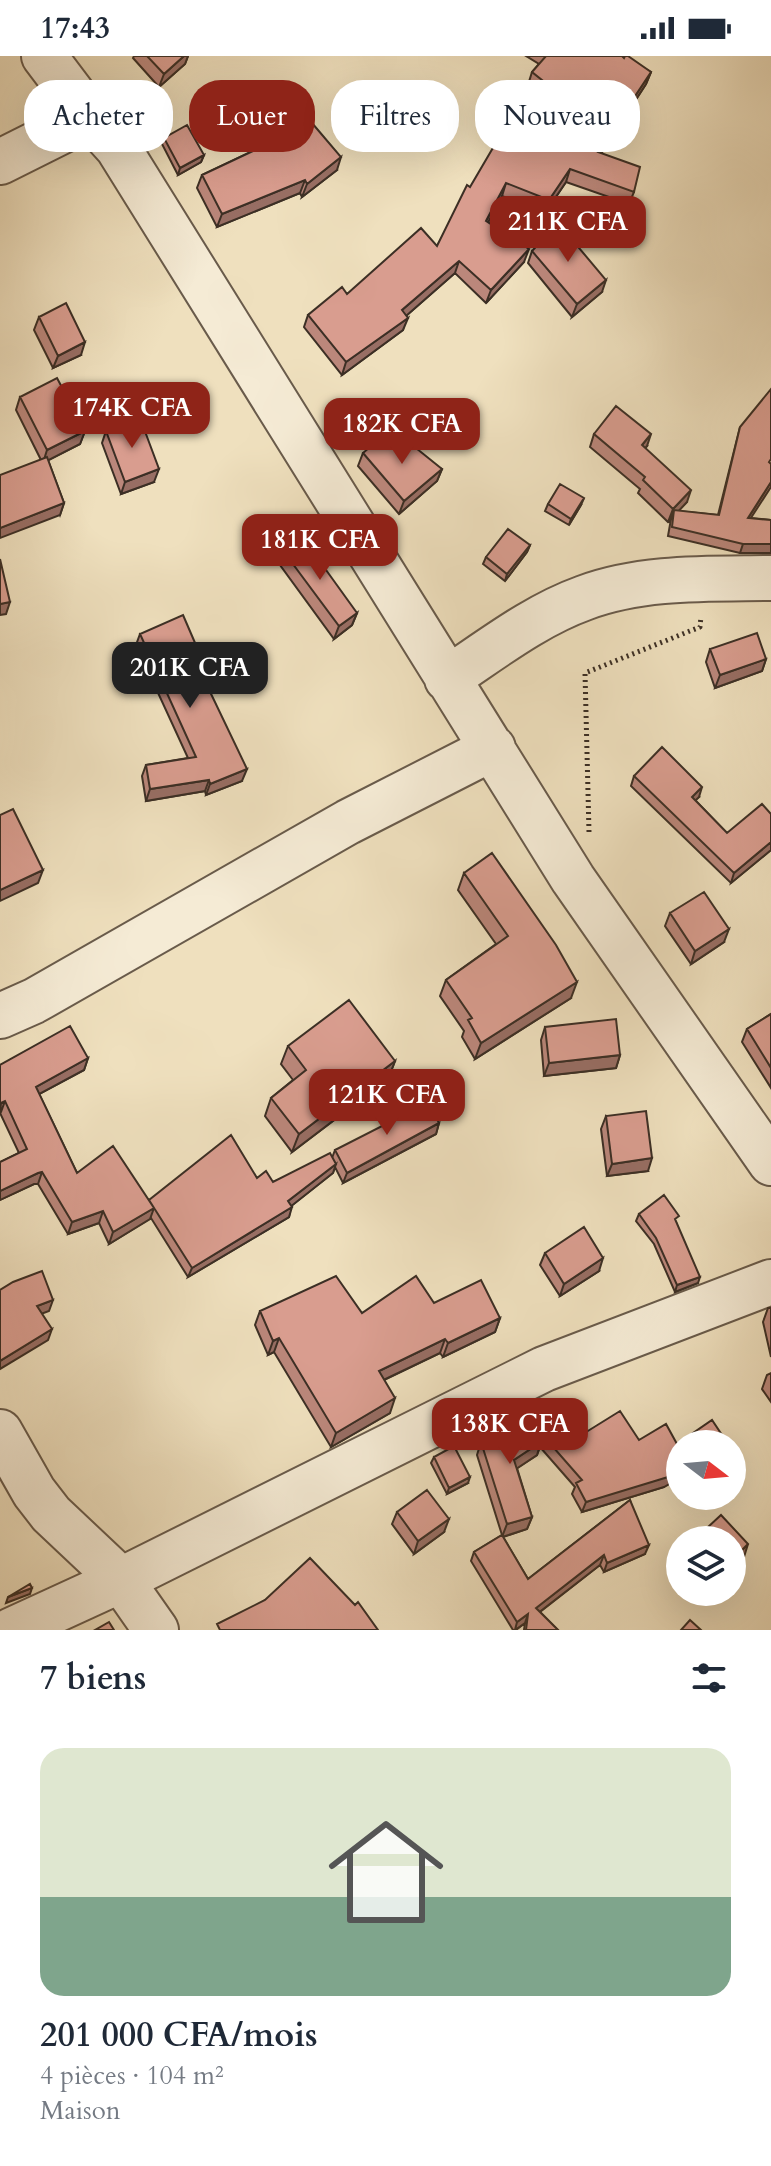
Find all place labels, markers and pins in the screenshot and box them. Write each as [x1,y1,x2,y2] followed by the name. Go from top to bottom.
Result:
[485,196,651,264] pin: 211K CFA
[49,382,215,450] pin: 174K CFA
[319,398,485,466] pin: 182K CFA
[237,514,403,582] pin: 181K CFA
[107,642,273,710] pin: 201K CFA
[304,1069,470,1137] pin: 121K CFA
[427,1398,593,1466] pin: 138K CFA

